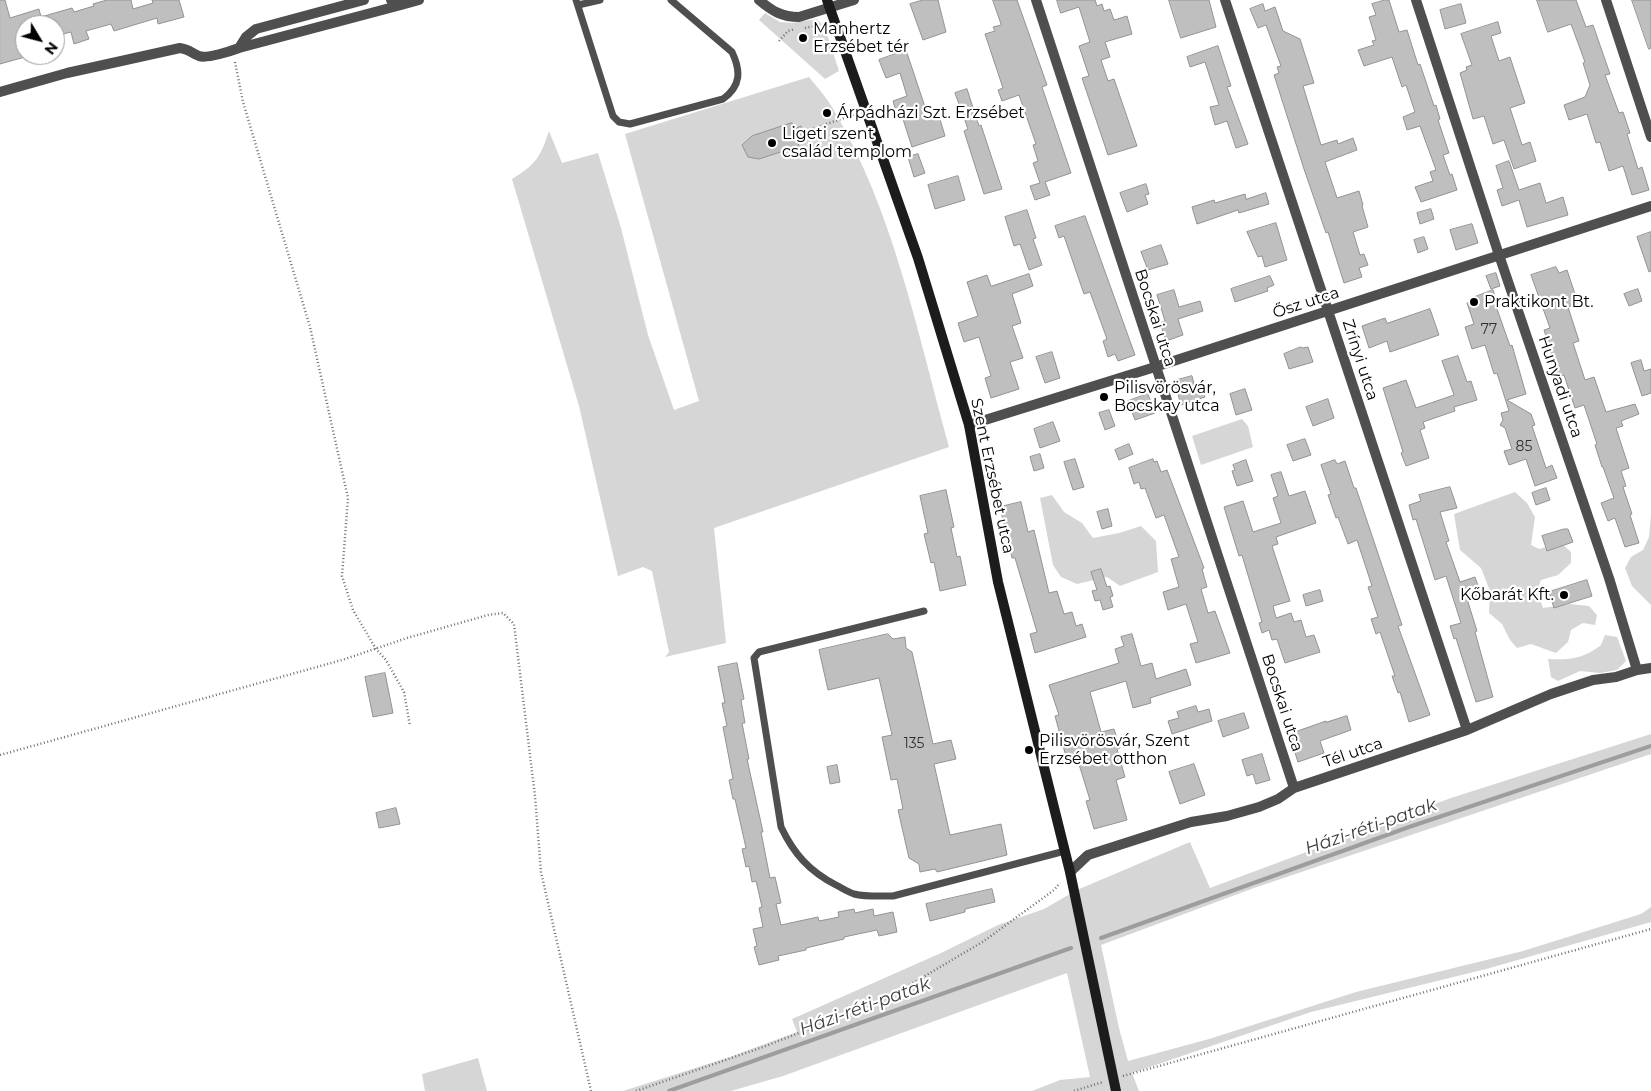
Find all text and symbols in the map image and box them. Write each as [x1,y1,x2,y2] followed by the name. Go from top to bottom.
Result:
[15,15,65,65] north arrow
[813,19,909,57] place label: Manhertz Erzsébet tér
[797,32,809,44] marker: Manhertz Erzsébet tér
[41,38,62,58] text: N
[837,103,1025,123] place label: Árpádházi Szt. Erzsébet
[821,107,833,119] marker: Árpádházi Szt. Erzsébet
[782,124,912,162] place label: Ligeti szent család templom
[766,137,778,149] marker: Ligeti szent család templom
[1130,267,1180,369] street label: Bocskai utca
[1270,283,1342,323] street label: Ősz utca
[1484,292,1594,312] place label: Praktikont Bt.
[1468,296,1480,308] marker: Praktikont Bt.
[1338,317,1382,403] street label: Zrínyi utca
[1481,322,1497,338] house number: 77
[1534,333,1586,441] street label: Hunyadi utca
[1114,378,1220,416] place label: Pilisvörösvár, Bocskay utca
[1098,391,1110,403] marker: Pilisvörösvár, Bocskay utca
[966,397,1018,555] street label: Szent Erzsébet utca
[1516,439,1532,455] house number: 85
[1460,585,1554,605] place label: Kőbarát Kft.
[1558,589,1570,601] marker: Kőbarát Kft.
[1257,652,1307,754] street label: Bocskai utca
[1039,731,1190,769] place label: Pilisvörösvár, Szent Erzsébet otthon
[1321,734,1385,772] street label: Tél utca
[904,736,924,752] house number: 135
[1023,744,1035,756] marker: Pilisvörösvár, Szent Erzsébet otthon
[1302,794,1440,860] water label: Házi-réti-patak
[797,973,933,1041] water label: Házi-réti-patak

